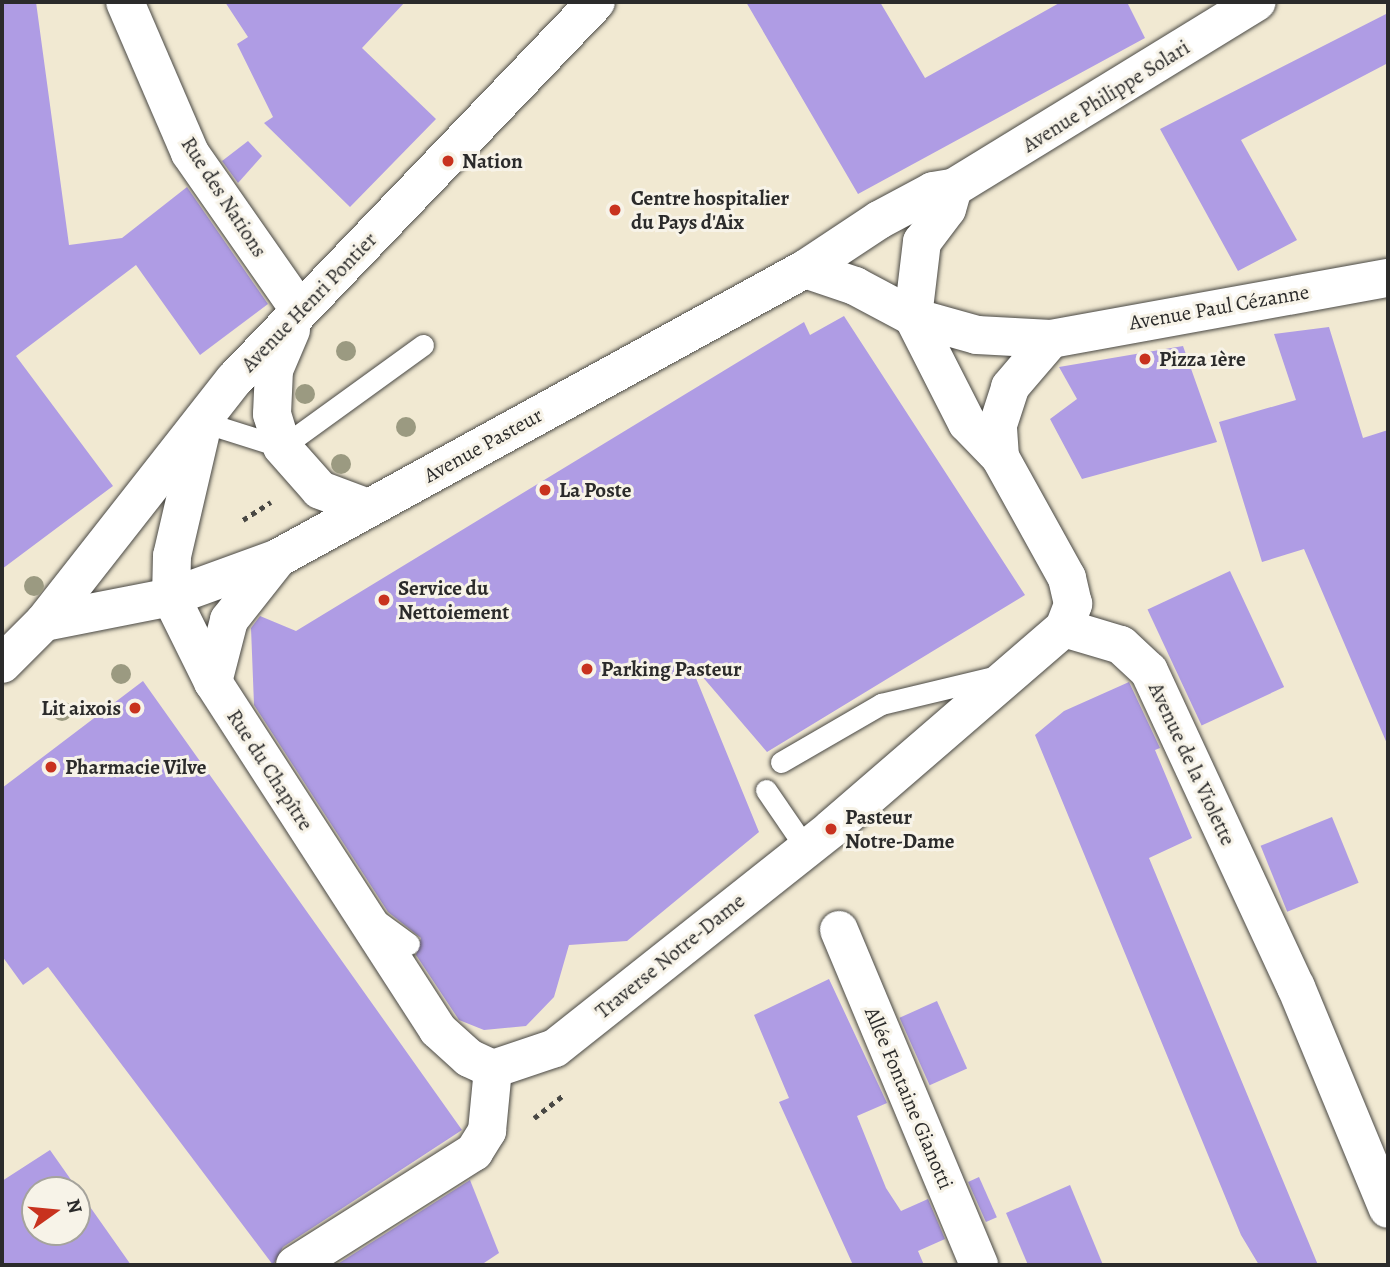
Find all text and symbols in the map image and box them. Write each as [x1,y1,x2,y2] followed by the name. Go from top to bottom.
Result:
[1018,34,1194,158] street label: Avenue Philippe Solari
[176,132,272,262] street label: Rue des Nations
[462,148,523,174] place label: Nation
[440,153,456,169] marker: Nation
[631,185,789,235] place label: Centre hospitalier du Pays d'Aix
[605,200,625,220] marker: Centre hospitalier du Pays d'Aix
[236,227,382,377] street label: Avenue Henri Pontier
[1127,279,1311,335] street label: Avenue Paul Cézanne
[1159,346,1246,372] place label: Pizza 1ère
[1137,351,1153,367] marker: Pizza 1ère
[419,402,547,488] street label: Avenue Pasteur
[559,477,631,503] place label: La Poste
[537,482,553,498] marker: La Poste
[398,575,509,625] place label: Service du Nettoiement
[376,592,392,608] marker: Service du Nettoiement
[601,656,742,682] place label: Parking Pasteur
[579,661,595,677] marker: Parking Pasteur
[1143,679,1241,849] street label: Avenue de la Violette
[41,695,121,721] place label: Lit aixois
[127,700,143,716] marker: Lit aixois
[222,705,318,835] street label: Rue du Chapître
[65,754,206,780] place label: Pharmacie Vilve
[43,759,59,775] marker: Pharmacie Vilve
[845,804,955,854] place label: Pasteur Notre-Dame
[823,821,839,837] marker: Pasteur Notre-Dame
[590,888,750,1024] street label: Traverse Notre-Dame
[859,1003,959,1193] street label: Allée Fontaine Gianotti
[21,1176,91,1246] north arrow
[60,1196,89,1216] text: N

